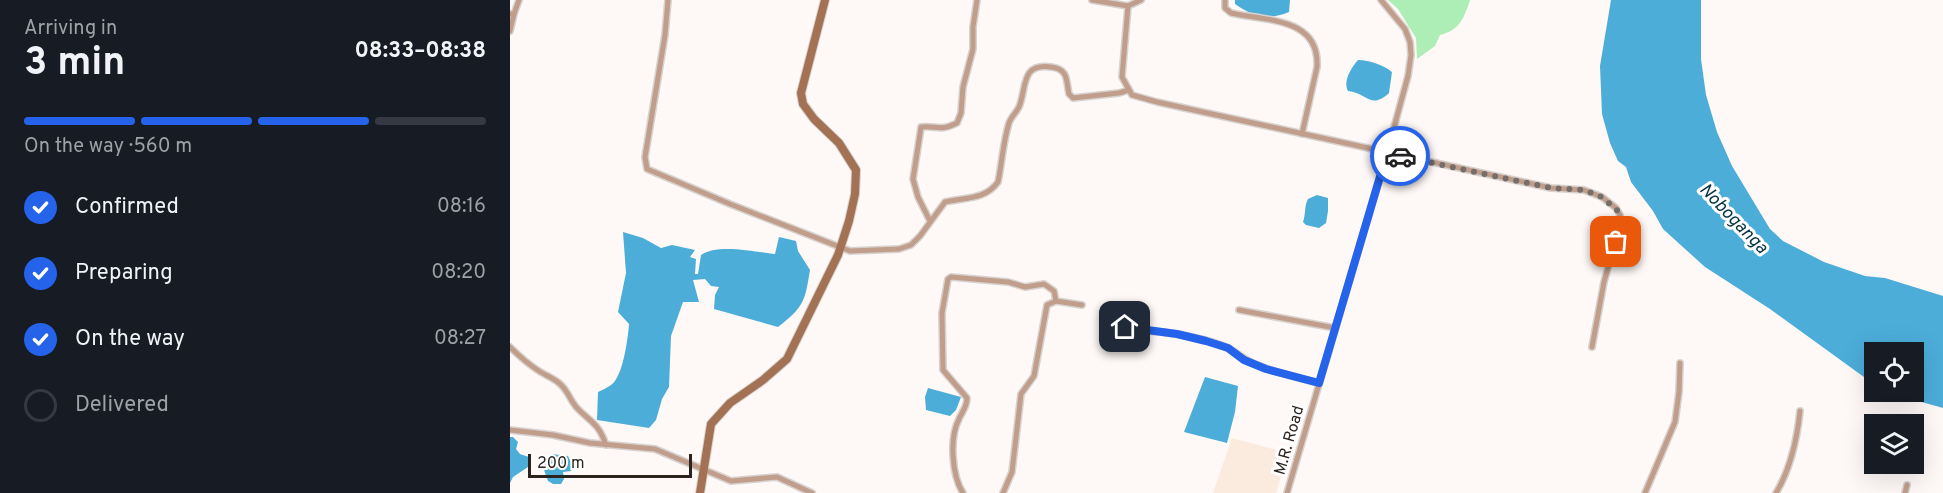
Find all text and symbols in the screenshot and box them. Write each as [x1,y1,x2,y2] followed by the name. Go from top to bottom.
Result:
[24,16,117,42] text: Arriving in
[354,38,486,65] text: 08:33–08:38
[24,40,125,89] text: 3 min
[1370,126,1430,186] courier
[24,134,192,160] text: On the way · 560 m
[1384,140,1417,173] icon: car
[1694,179,1773,260] water label: Noboganga
[24,191,57,224] icon: check
[75,194,179,221] text: Confirmed
[437,194,486,220] text: 08:16
[1590,216,1641,267] pin
[1599,225,1632,258] icon: bag
[24,257,57,290] icon: check
[75,260,173,287] text: Preparing
[431,260,486,286] text: 08:20
[1099,301,1150,352] pin
[1108,310,1141,343] icon: home
[24,323,57,356] icon: check
[75,326,185,353] text: On the way
[434,326,486,352] text: 08:27
[1864,342,1924,474] map controls
[1864,342,1924,402] button: locate
[75,392,169,419] text: Delivered
[1271,404,1309,478] street label: M.R. Road
[1864,414,1924,474] button: layers
[528,451,692,478] scale bar
[537,454,585,474] text: 200 m

